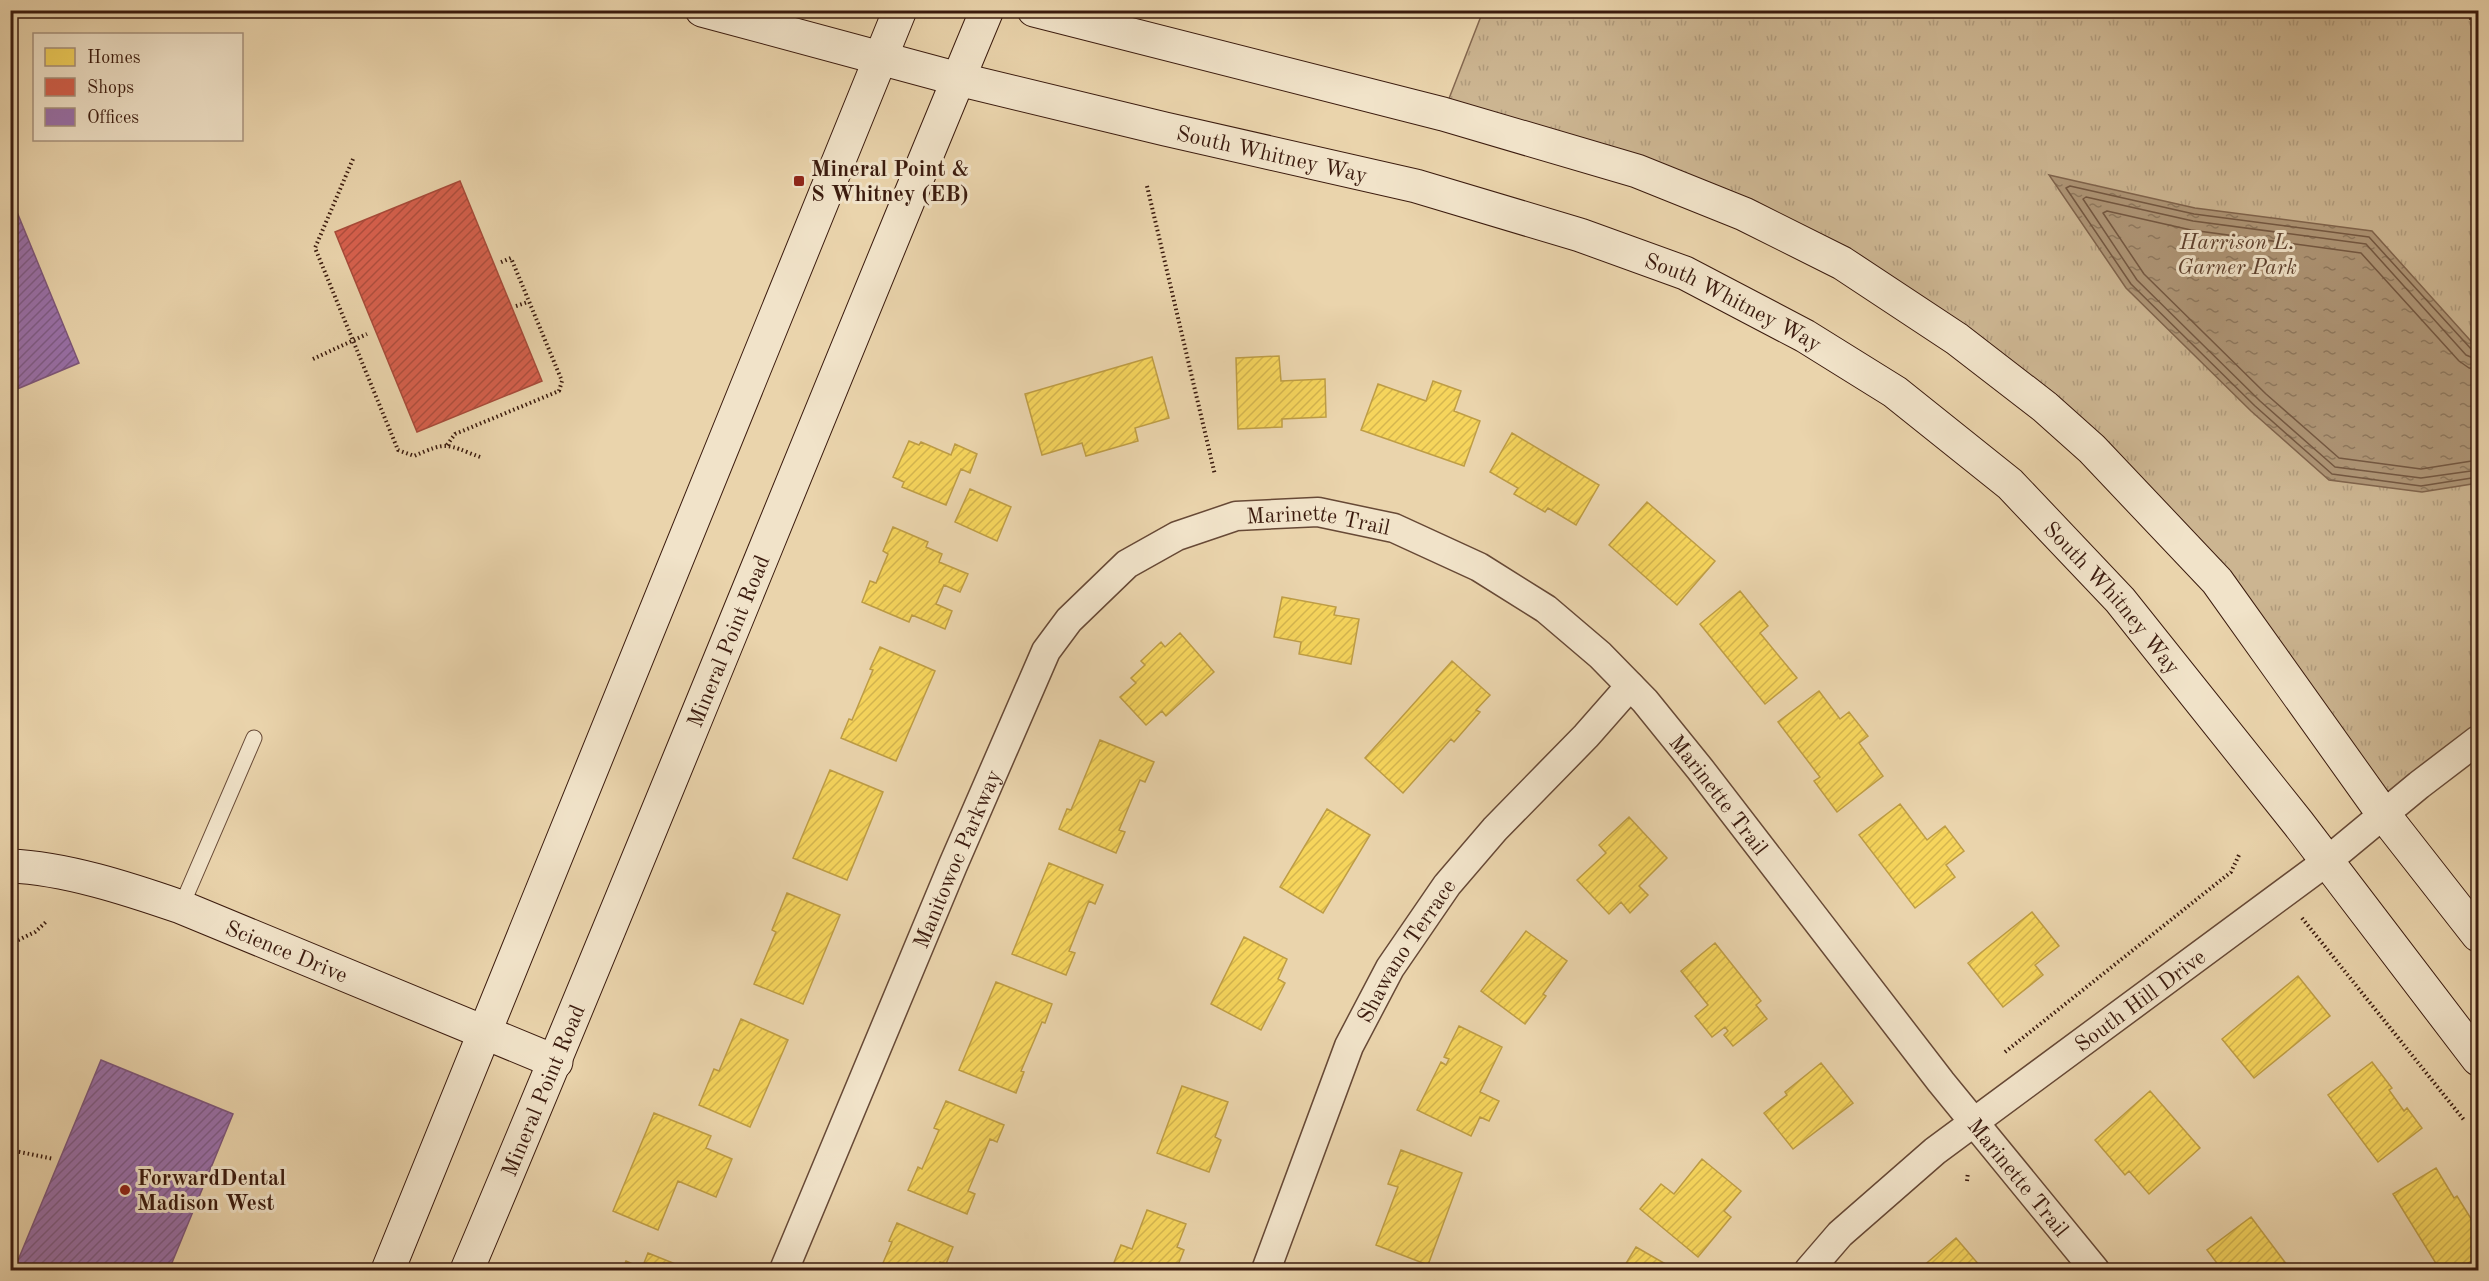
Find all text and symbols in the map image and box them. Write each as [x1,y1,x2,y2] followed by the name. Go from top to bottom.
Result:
[33,33,243,141] legend
[87,49,141,67] text: Homes
[87,79,134,97] text: Shops
[87,109,139,127] text: Offices
[1174,123,1370,188] street label: South Whitney Way
[811,159,969,206] place label: Mineral Point & S Whitney (EB)
[792,174,806,188] marker: Mineral Point & S Whitney (EB)
[2177,232,2297,279] park label: Harrison L. Garner Park
[1641,250,1825,357] street label: South Whitney Way
[1246,503,1392,540] street label: Marinette Trail
[2039,518,2184,679] street label: South Whitney Way
[685,552,775,731] street label: Mineral Point Road
[1664,732,1771,860] street label: Marinette Trail
[910,766,1006,952] street label: Manitowoc Parkway
[1354,876,1460,1027] street label: Shawano Terrace
[222,918,350,988] street label: Science Drive
[2071,946,2210,1057] street label: South Hill Drive
[499,1002,590,1180] street label: Mineral Point Road
[1963,1115,2072,1242] street label: Marinette Trail
[137,1168,286,1215] place label: ForwardDental Madison West
[118,1183,132,1197] marker: ForwardDental Madison West

